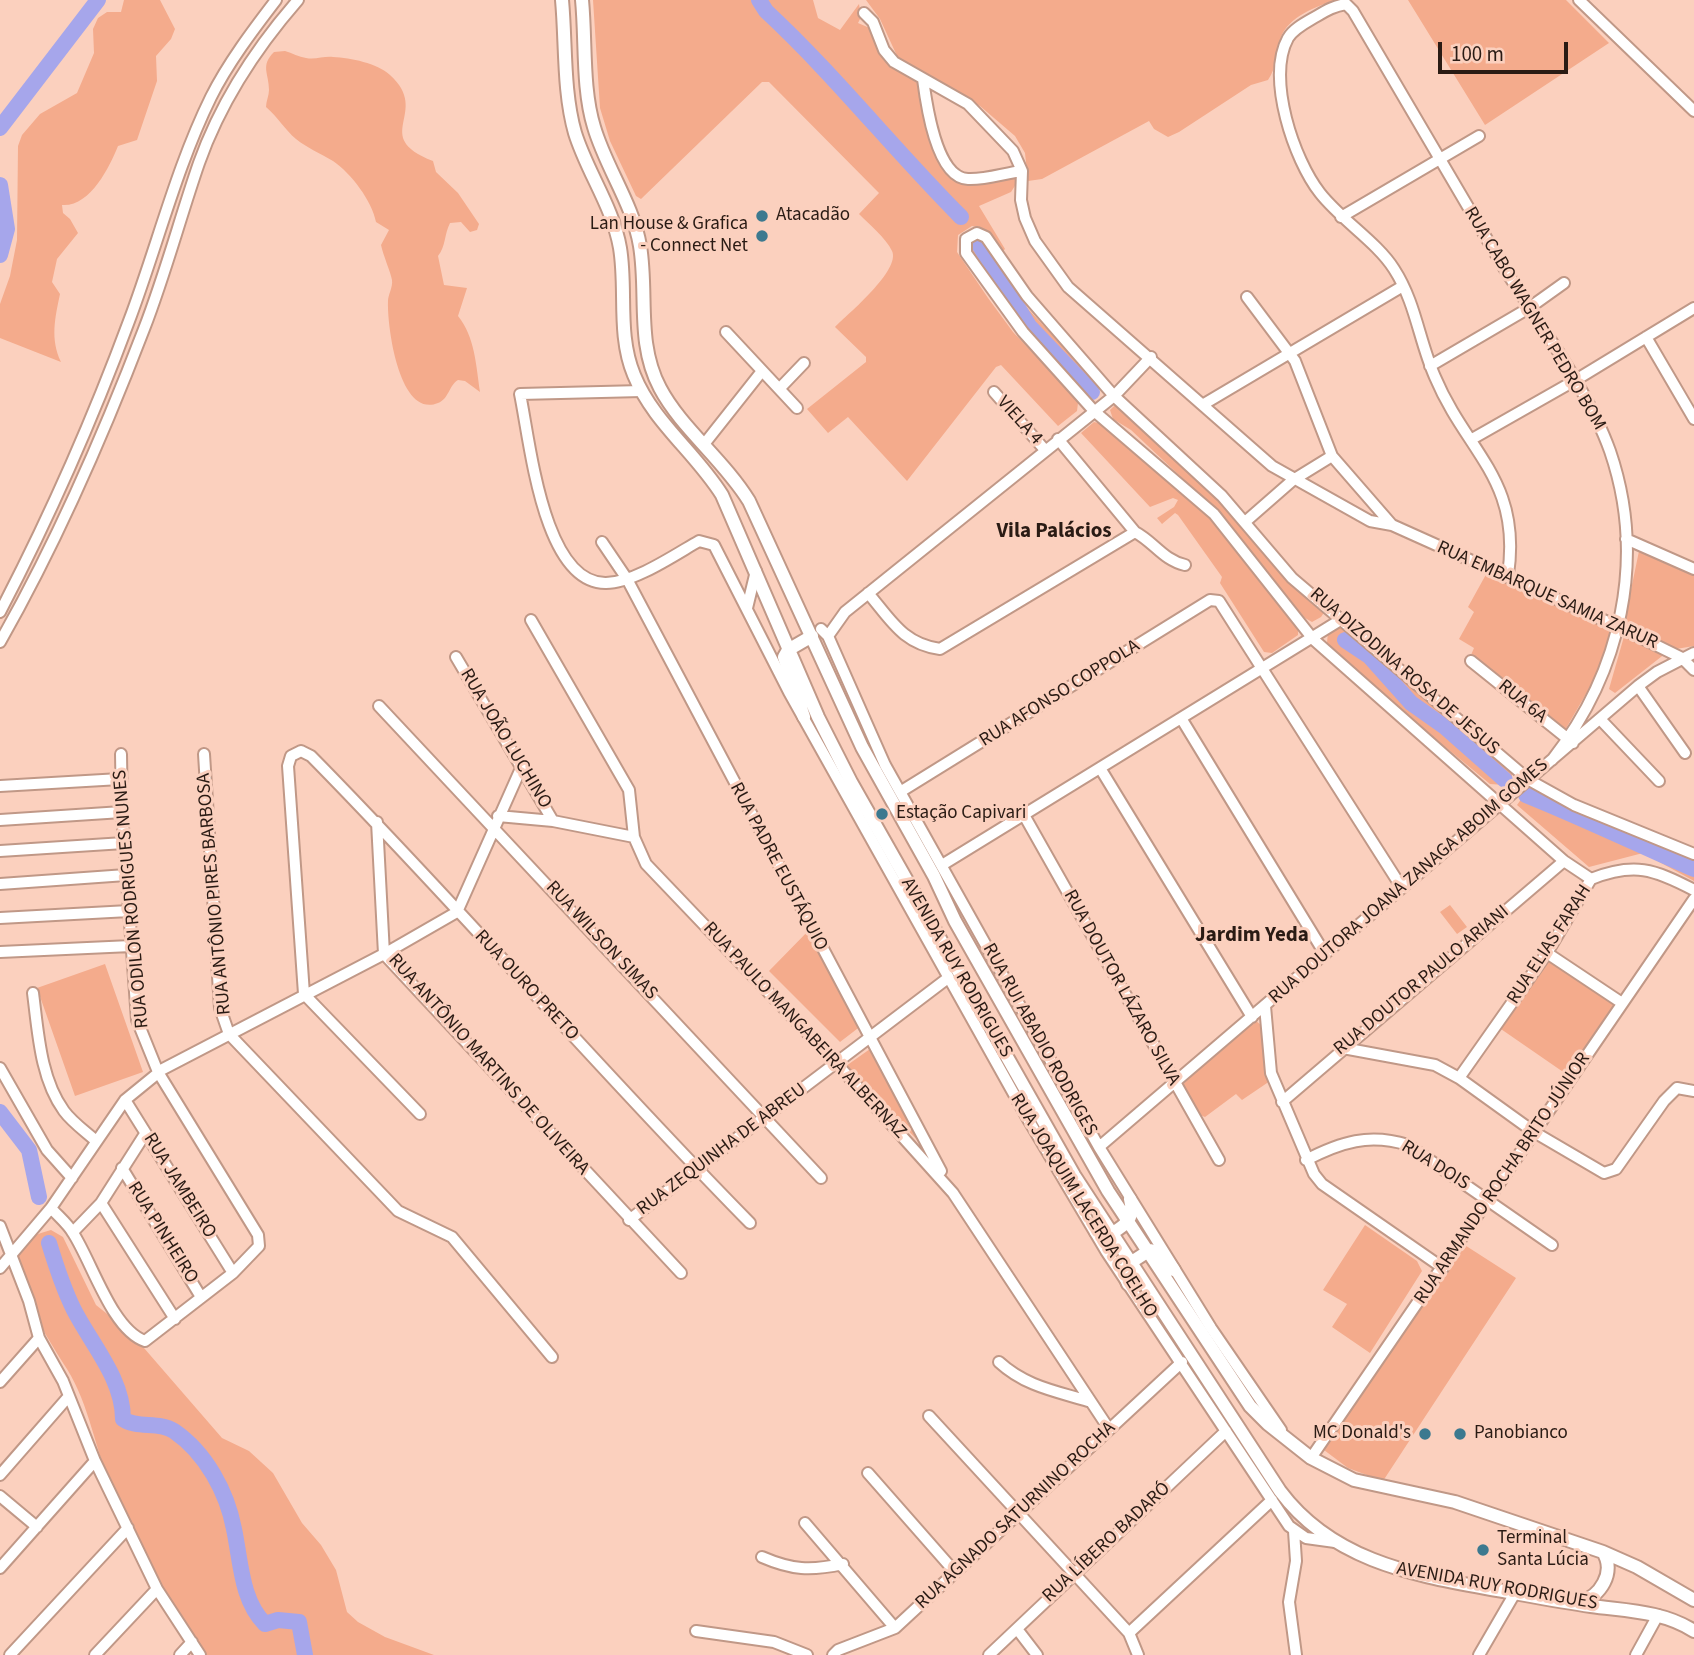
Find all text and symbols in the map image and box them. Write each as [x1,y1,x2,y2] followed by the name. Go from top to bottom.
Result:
[1442,28,1572,72] scale bar
[1451,39,1504,69] text: 100 m
[1458,203,1610,435] street label: RUA CABO WAGNER PEDRO BOM
[776,205,850,227] place label: Atacadão
[754,208,770,224] marker: Atacadão
[590,214,748,258] place label: Lan House & Grafica - Connect Net
[754,228,770,244] marker: Lan House & Grafica - Connect Net
[991,392,1047,450] street label: VIELA 4
[996,519,1112,545] district label: Vila Palácios
[1433,537,1661,655] street label: RUA EMBARQUE SAMIA ZARUR
[1305,583,1503,761] street label: RUA DIZODINA ROSA DE JESUS
[976,635,1144,753] street label: RUA AFONSO COPPOLA
[454,665,556,813] street label: RUA JOÃO LUCHINO
[1493,675,1551,729] street label: RUA 6A
[1265,754,1553,1010] street label: RUA DOUTORA JOANA ZANAGA ABOIM GOMES
[109,769,155,1029] street label: RUA ODILON RODRIGUES NUNES
[193,772,237,1016] street label: RUA ANTÔNIO PIRES BARBOSA
[724,779,832,955] street label: RUA PADRE EUSTÁQUIO
[896,803,1026,825] place label: Estação Capivari
[874,806,890,822] marker: Estação Capivari
[895,874,1017,1062] street label: AVENIDA RUY RODRIGUES
[540,877,662,1005] street label: RUA WILSON SIMAS
[1503,881,1597,1009] street label: RUA ELIAS FARAH
[1058,886,1184,1090] street label: RUA DOUTOR LÁZARO SILVA
[1330,901,1514,1061] street label: RUA DOUTOR PAULO ARIANI
[697,918,911,1144] street label: RUA PAULO MANGABEIRA ALBERNAZ
[1195,923,1309,949] district label: Jardim Yeda
[469,926,583,1046] street label: RUA OURO PRETO
[977,940,1101,1140] street label: RUA RUI ABADIO RODRIGES
[383,950,593,1180] street label: RUA ANTÔNIO MARTINS DE OLIVEIRA
[1410,1049,1596,1309] street label: RUA ARMANDO ROCHA BRITO JÚNIOR
[633,1079,811,1221] street label: RUA ZEQUINHA DE ABREU
[1004,1090,1162,1322] street label: RUA JOAQUIM LACERDA COELHO
[138,1129,220,1243] street label: RUA JAMBEIRO
[1397,1136,1473,1196] street label: RUA DOIS
[122,1178,202,1288] street label: RUA PINHEIRO
[911,1417,1121,1615] street label: RUA AGNADO SATURNINO ROCHA
[1313,1423,1411,1445] place label: MC Donald's
[1474,1423,1568,1445] place label: Panobianco
[1417,1426,1433,1442] marker: MC Donald's
[1452,1426,1468,1442] marker: Panobianco
[1038,1478,1176,1608] street label: RUA LÍBERO BADARÓ
[1497,1528,1589,1572] place label: Terminal Santa Lúcia
[1475,1542,1491,1558] marker: Terminal Santa Lúcia
[1395,1558,1599,1616] street label: AVENIDA RUY RODRIGUES

